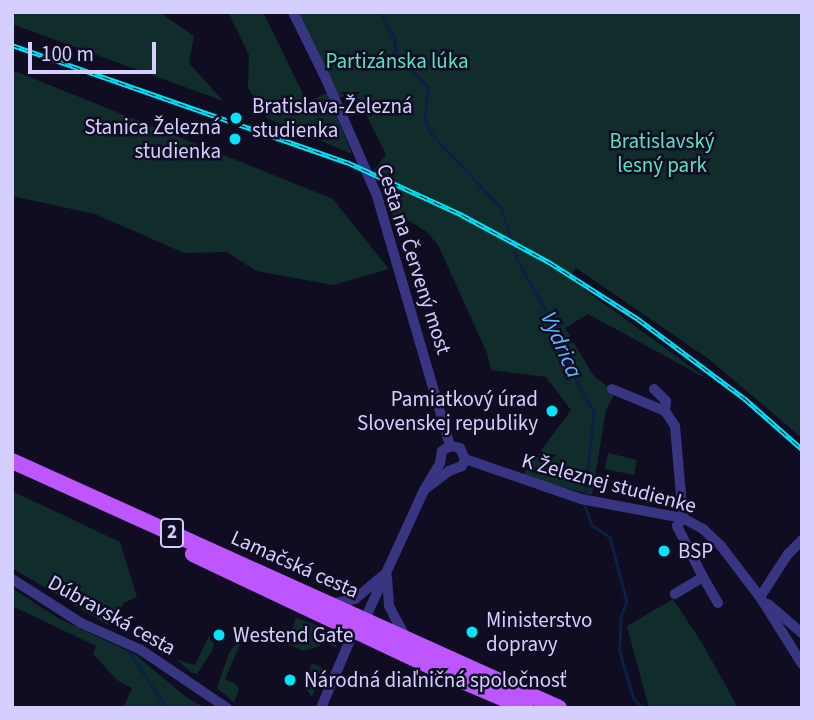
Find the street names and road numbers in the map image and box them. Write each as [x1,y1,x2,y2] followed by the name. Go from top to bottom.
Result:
[371,161,457,357] street label: Cesta na Červený most
[519,448,699,518] street label: K Železnej studienke
[160,518,184,548] road number: 2
[227,525,363,603] street label: Lamačská cesta
[44,570,180,660] street label: Dúbravská cesta

